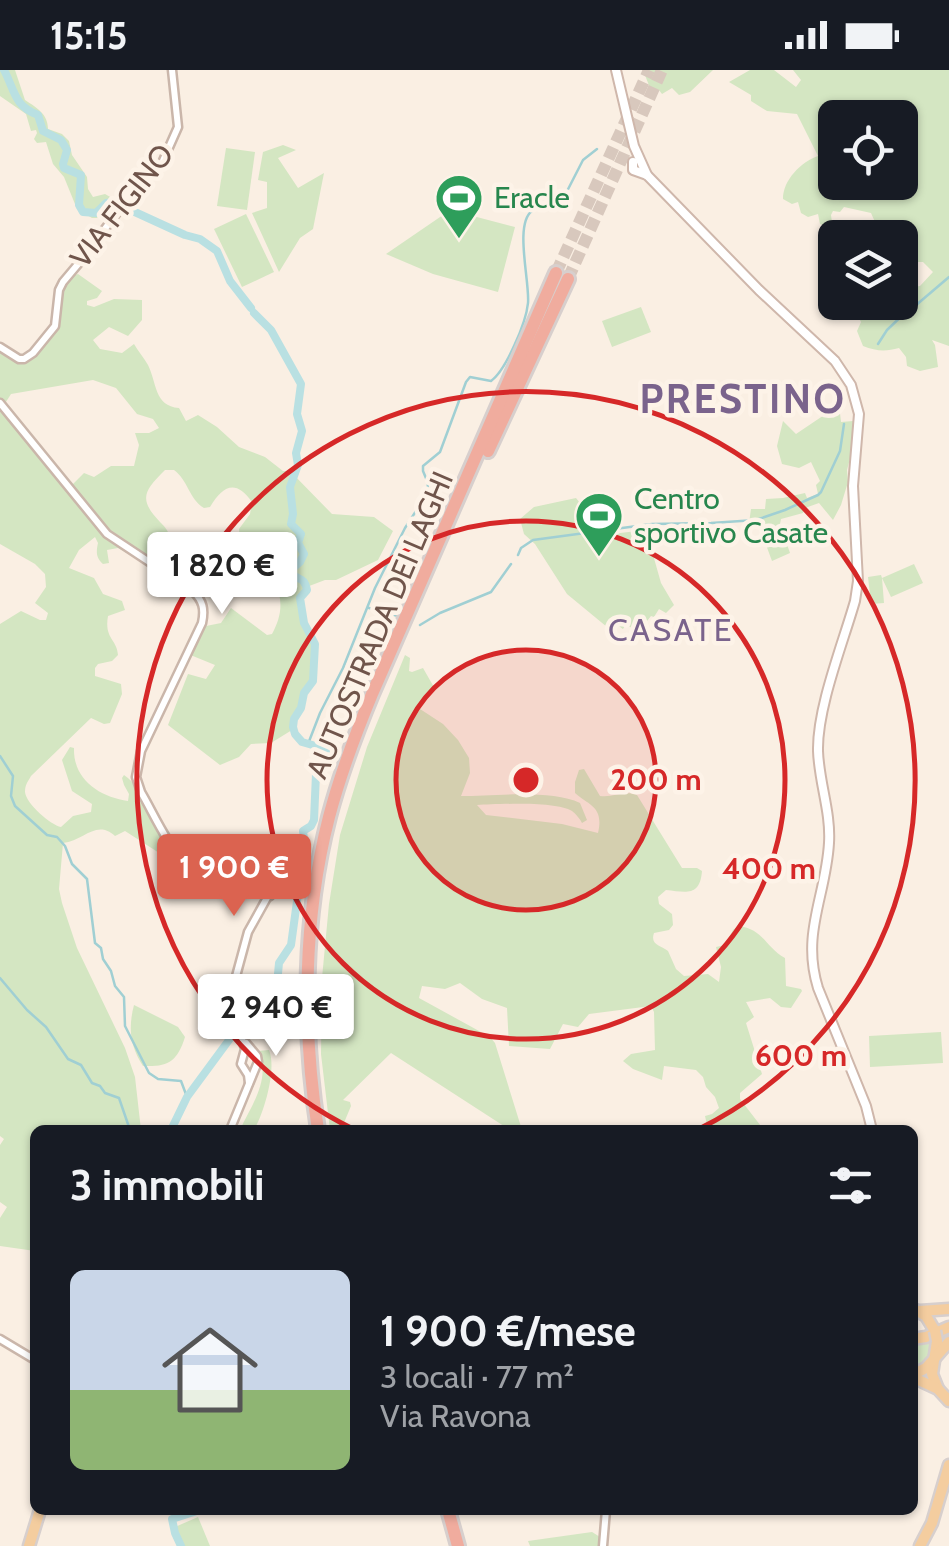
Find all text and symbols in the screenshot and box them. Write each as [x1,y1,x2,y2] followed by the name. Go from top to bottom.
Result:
[50,12,127,59] text: 15:15
[818,100,918,320] map controls
[818,100,918,200] button: locate
[62,137,181,275] street label: VIA FIGINO
[433,172,485,240] sports icon: Eracle
[494,179,570,216] place label: Eracle
[818,220,918,320] button: layers
[640,374,846,423] district label: PRESTINO
[298,466,461,784] street label: AUTOSTRADA DEI LAGHI
[634,480,828,551] place label: Centro sportivo Casate
[573,490,625,558] sports icon: Centro sportivo Casate
[130,532,314,617] pin: 1 820 €
[169,545,275,584] text: 1 820 €
[608,610,734,649] district label: CASATE
[610,761,702,798] text: 200 m
[508,762,544,798] centre of rings
[142,834,326,919] pin: 1 900 €
[179,847,289,886] text: 1 900 €
[722,850,816,887] text: 400 m
[184,974,368,1059] pin: 2 940 €
[220,987,332,1026] text: 2 940 €
[755,1037,847,1074] text: 600 m
[823,1158,878,1213] icon: filters
[70,1159,264,1211] text: 3 immobili
[380,1305,636,1357] text: 1 900 €/mese
[150,1310,270,1430] icon: home
[380,1357,574,1396] text: 3 locali · 77 m²
[380,1396,531,1435] text: Via Ravona

